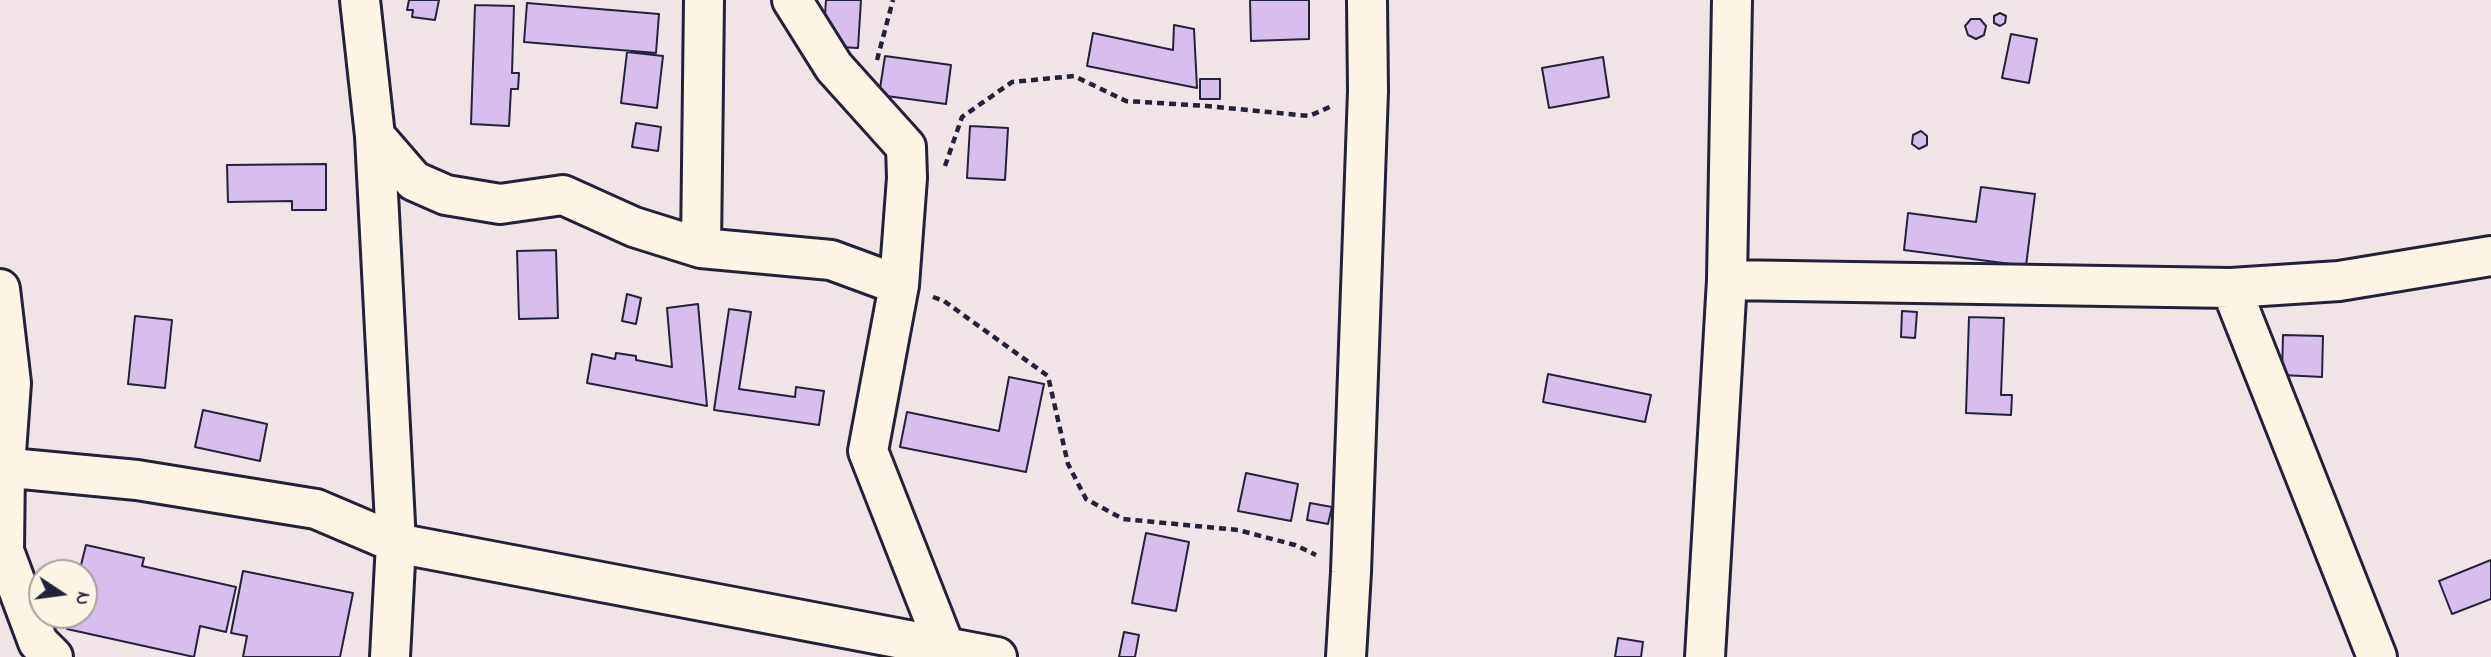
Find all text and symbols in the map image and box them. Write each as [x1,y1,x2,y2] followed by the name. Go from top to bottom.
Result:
[28,559,98,629] north arrow
[67,589,97,608] text: N

